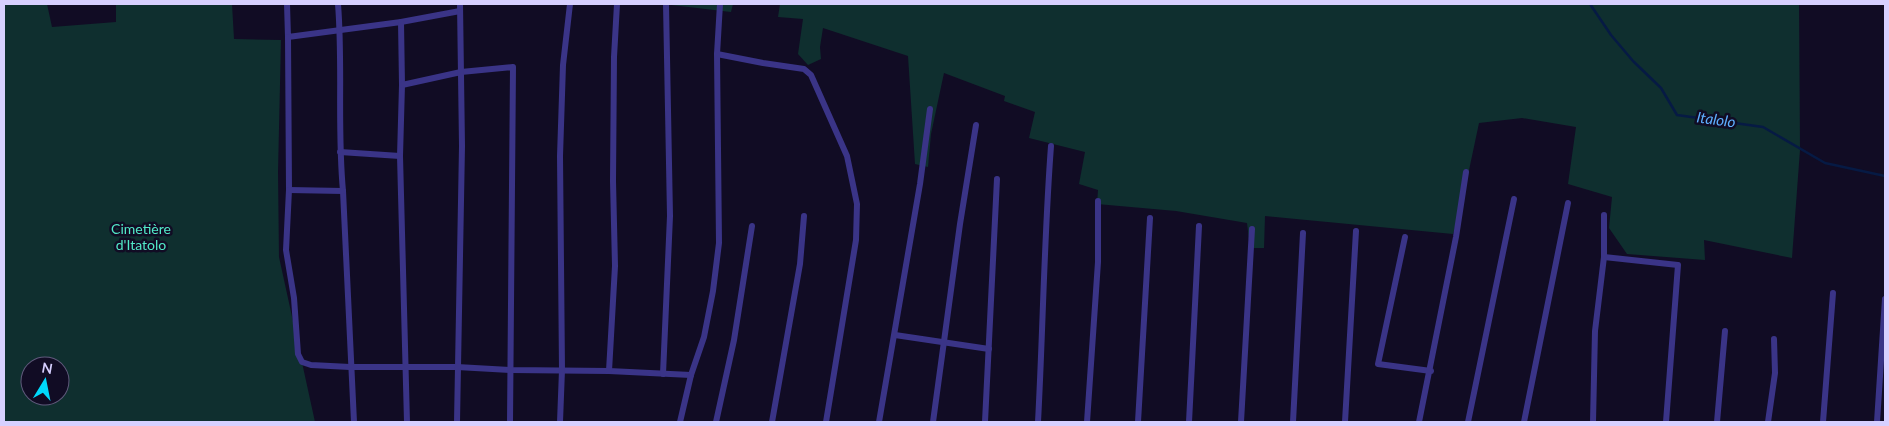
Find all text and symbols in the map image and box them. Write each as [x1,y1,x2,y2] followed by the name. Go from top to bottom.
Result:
[1696,107,1737,131] water label: Italolo
[111,220,171,253] park label: Cimetière d'Itatolo
[20,356,70,406] north arrow
[41,358,54,377] text: N

